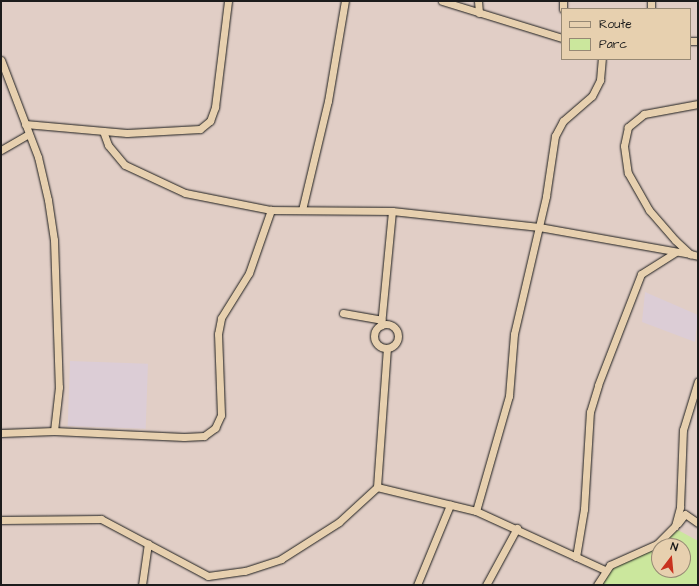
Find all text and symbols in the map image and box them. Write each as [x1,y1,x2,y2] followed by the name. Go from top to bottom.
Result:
[561,8,691,60] legend
[599,16,632,33] text: Route
[599,36,627,53] text: Parc
[651,538,691,578] north arrow
[669,539,680,555] text: N

